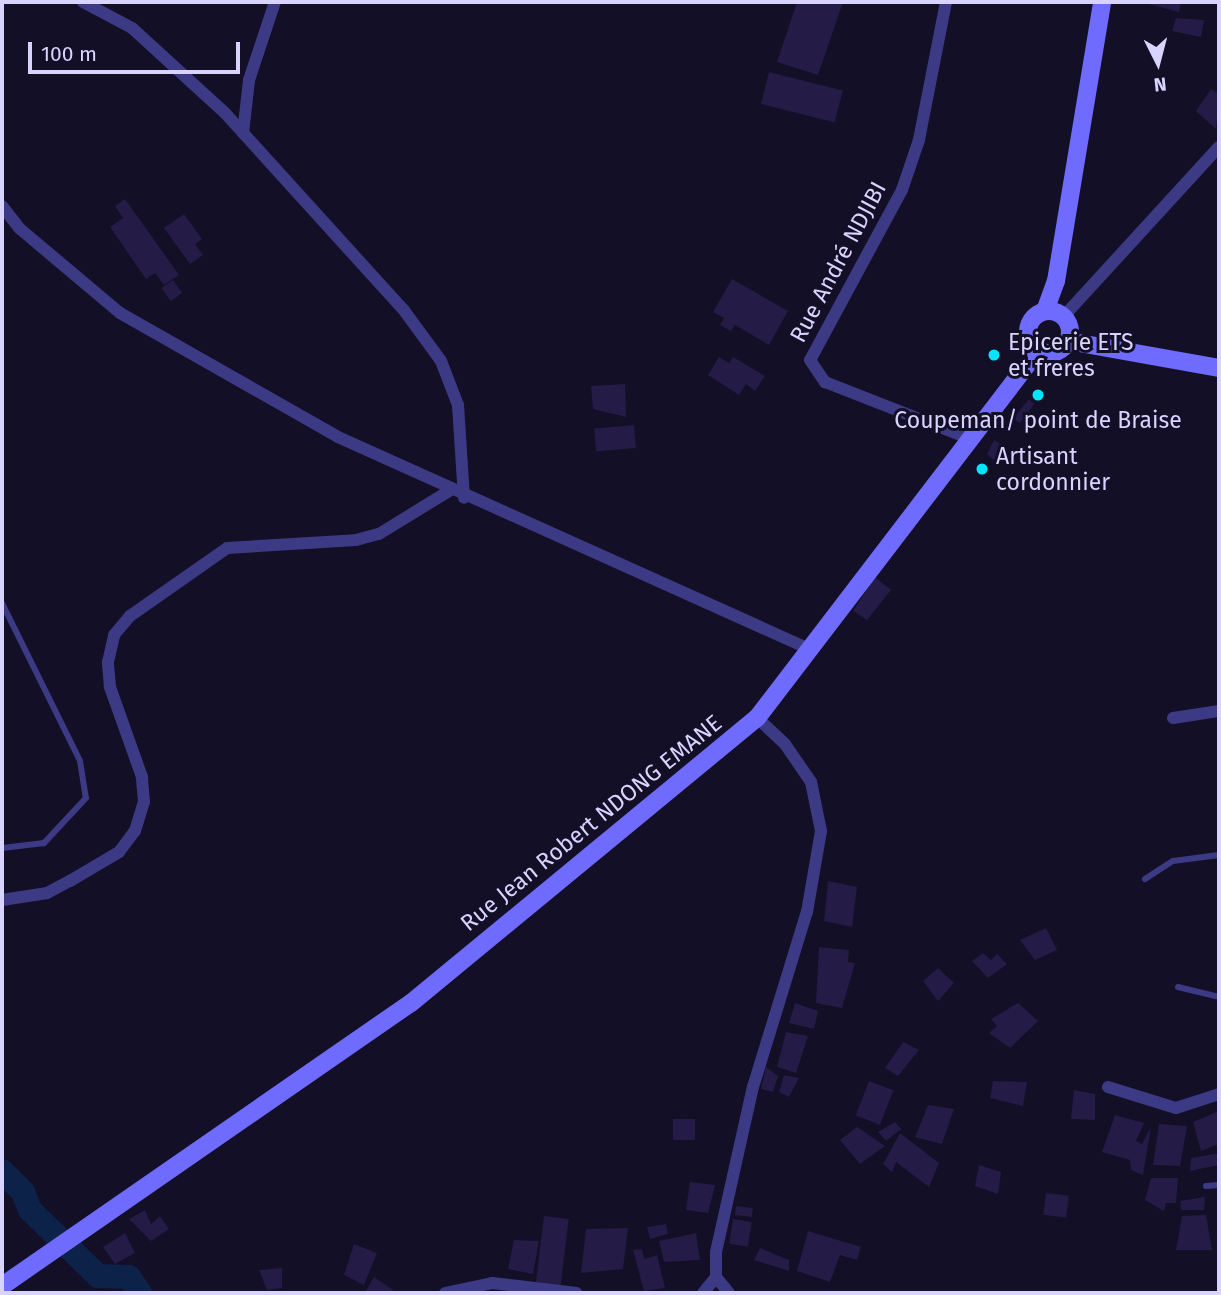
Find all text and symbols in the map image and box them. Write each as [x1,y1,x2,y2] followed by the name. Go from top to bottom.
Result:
[32,28,243,72] scale bar
[1123,28,1193,98] north arrow
[41,41,97,67] text: 100 m
[1153,72,1168,96] text: N
[784,177,892,347] street label: Rue André NDJIBI
[1008,328,1134,382] place label: Epicerie ETS et freres
[986,347,1002,363] marker: Epicerie ETS et freres
[1030,387,1046,403] marker: Coupeman/ point de Braise
[894,406,1182,434] place label: Coupeman/ point de Braise
[996,442,1110,496] place label: Artisant cordonnier
[974,461,990,477] marker: Artisant cordonnier
[455,709,727,937] street label: Rue Jean Robert NDONG EMANE

